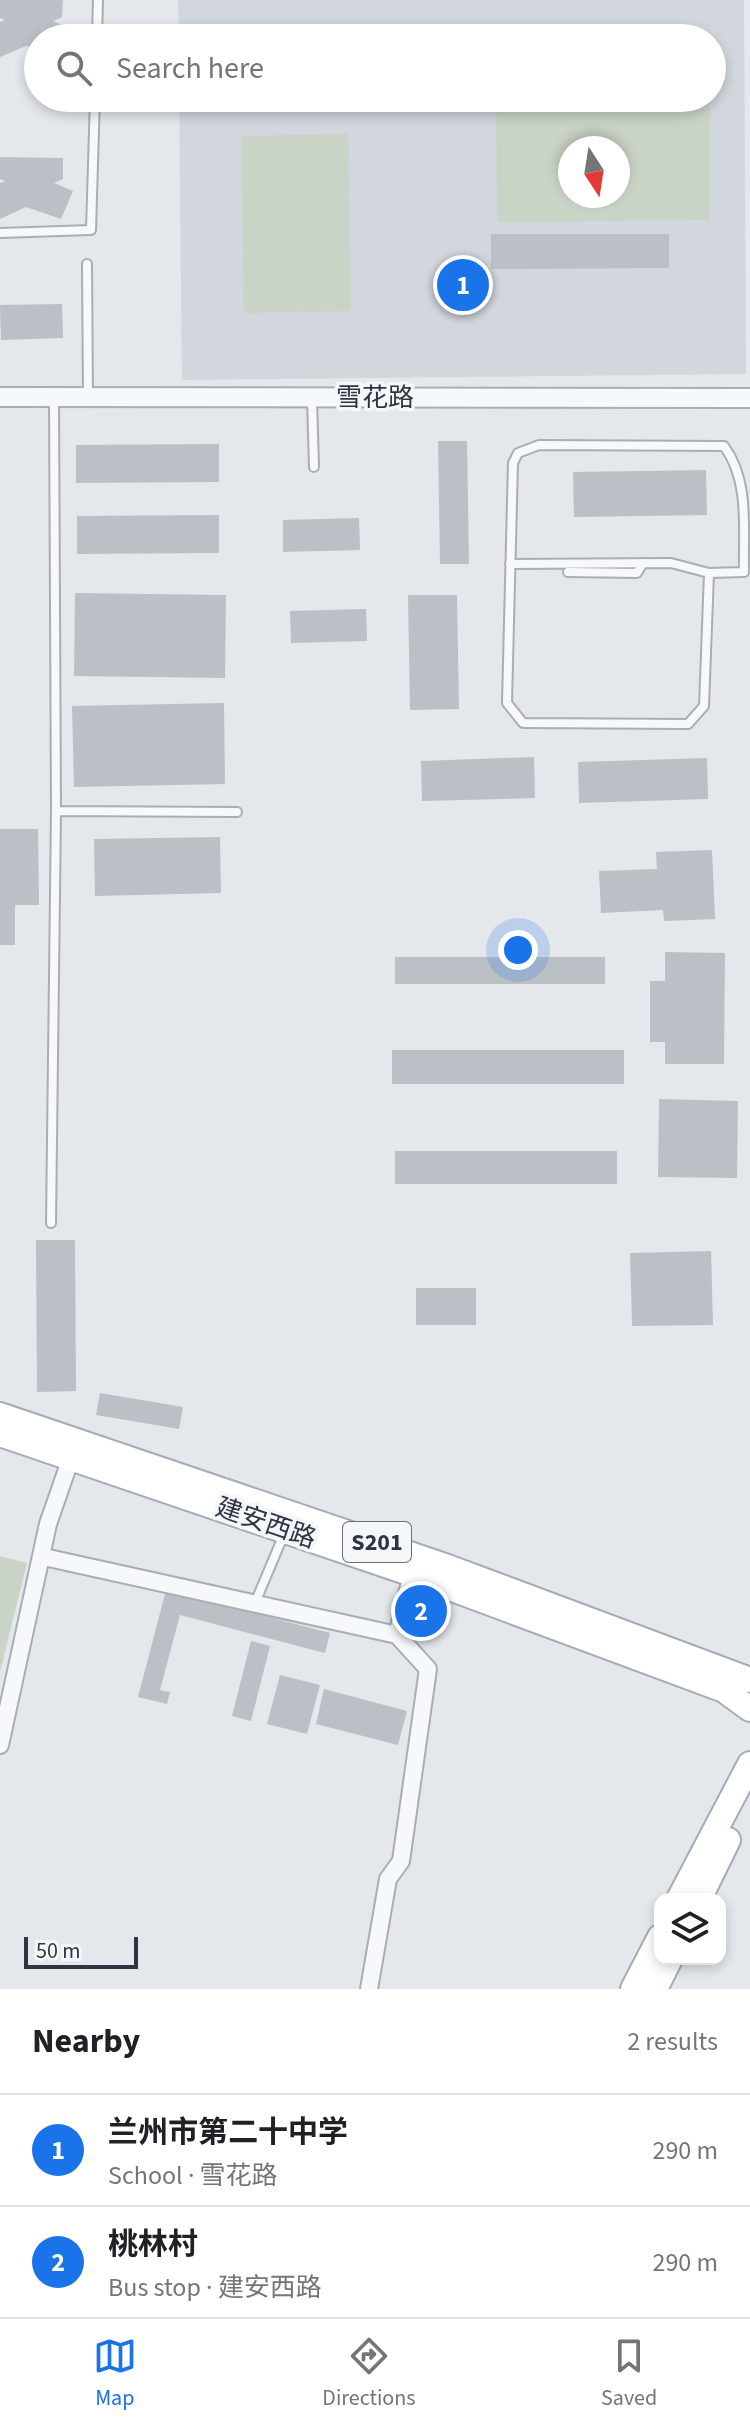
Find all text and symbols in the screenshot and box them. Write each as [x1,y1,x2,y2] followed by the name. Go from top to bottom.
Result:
[24,24,726,112] search box
[52,46,96,90] icon: search
[116,47,264,90] text: Search here
[558,136,630,208] north arrow
[437,255,489,315] pin: 1
[336,379,414,416] street label: 雪花路
[498,930,538,970] your location
[211,1489,321,1557] street label: 建安西路
[343,1522,411,1562] road number: S201
[395,1581,447,1641] pin: 2
[654,1893,726,1965] map controls
[654,1893,726,1965] button: layers
[24,1933,138,1969] scale bar
[36,1935,81,1967] text: 50 m
[32,2017,140,2066] text: Nearby
[627,2023,718,2060] text: 2 results
[108,2111,348,2154] text: 兰州市第二十中学
[51,2132,65,2169] text: 1
[652,2132,718,2169] text: 290 m
[108,2157,278,2194] text: School · 雪花路
[108,2223,198,2266] text: 桃林村
[51,2244,65,2281] text: 2
[652,2244,718,2281] text: 290 m
[108,2269,322,2306] text: Bus stop · 建安西路
[93,2334,137,2414] tab: Map
[322,2334,415,2414] tab: Directions
[601,2334,657,2414] tab: Saved

